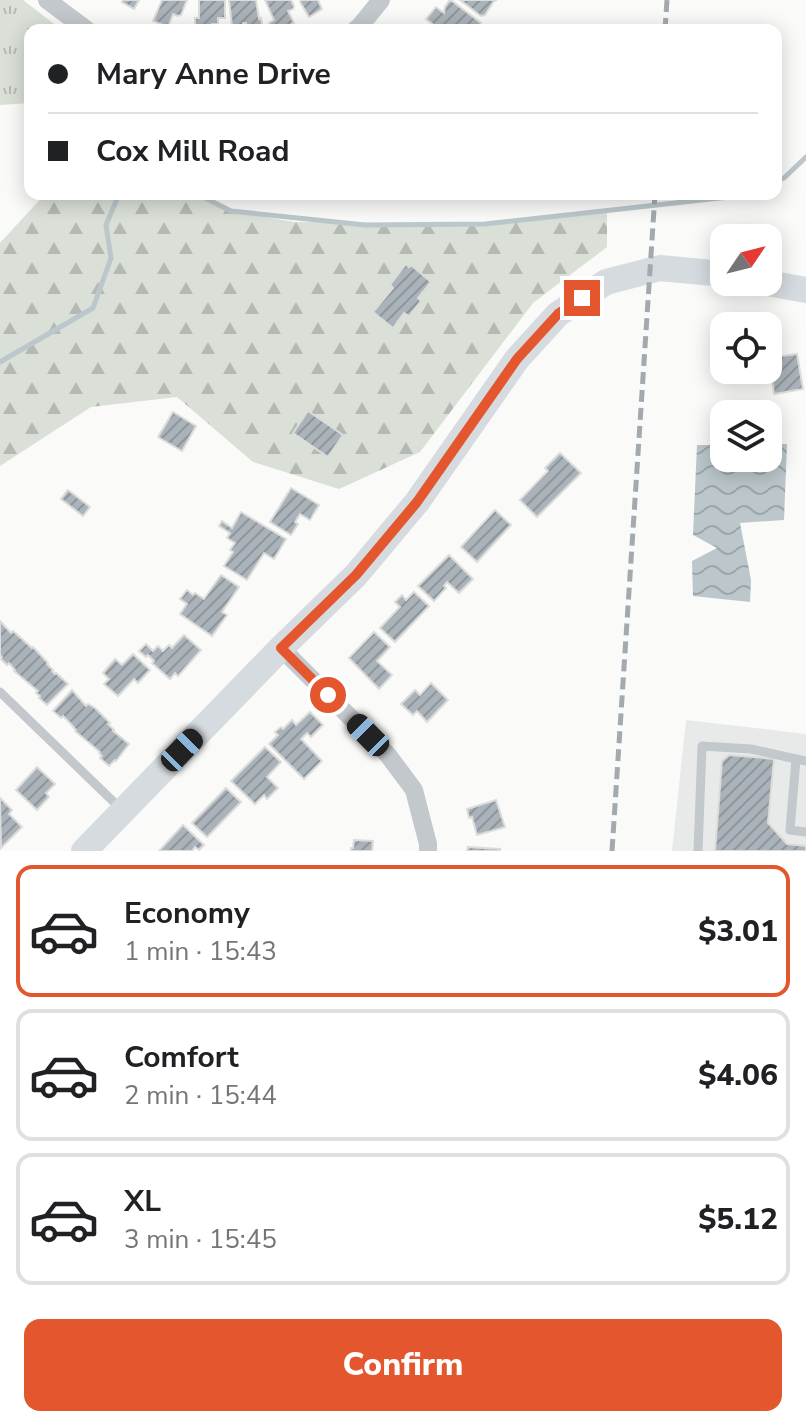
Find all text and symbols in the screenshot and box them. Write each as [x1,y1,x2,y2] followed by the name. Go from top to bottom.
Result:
[96,54,331,95] text: Mary Anne Drive
[96,131,290,172] text: Cox Mill Road
[710,224,782,296] north arrow
[710,224,782,472] map controls
[564,280,600,316] route end
[710,312,782,384] button: locate
[710,400,782,472] button: layers
[310,677,346,713] route start
[343,710,393,760] car
[157,724,207,776] car
[124,893,250,934] text: Economy
[28,895,100,967] icon: car
[698,911,778,952] text: $3.01
[124,934,277,969] text: 1 min · 15:43
[124,1037,239,1078] text: Comfort
[28,1039,100,1111] icon: car
[698,1055,778,1096] text: $4.06
[124,1078,277,1113] text: 2 min · 15:44
[124,1181,161,1222] text: XL
[28,1183,100,1255] icon: car
[698,1199,778,1240] text: $5.12
[124,1222,277,1257] text: 3 min · 15:45
[24,1319,782,1411] button: Confirm

